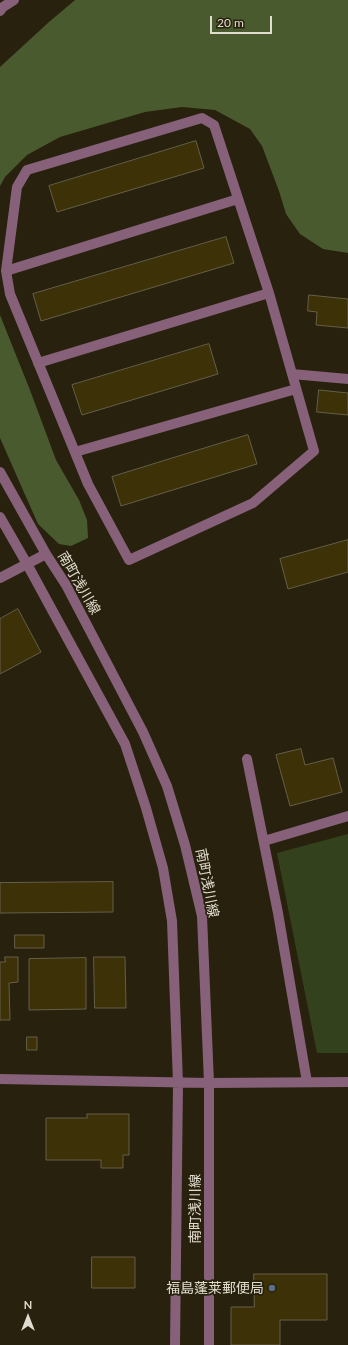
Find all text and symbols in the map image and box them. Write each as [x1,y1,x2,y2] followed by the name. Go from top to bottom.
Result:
[212,8,274,34] scale bar
[217,15,244,30] text: 20 m
[54,548,104,618] street label: 南町浅川線
[192,847,222,919] street label: 南町浅川線
[187,1174,203,1244] street label: 南町浅川線
[166,1280,264,1296] place label: 福島蓬莱郵便局
[267,1283,277,1293] marker: 福島蓬莱郵便局
[8,1297,48,1337] north arrow
[24,1298,32,1311] text: N

